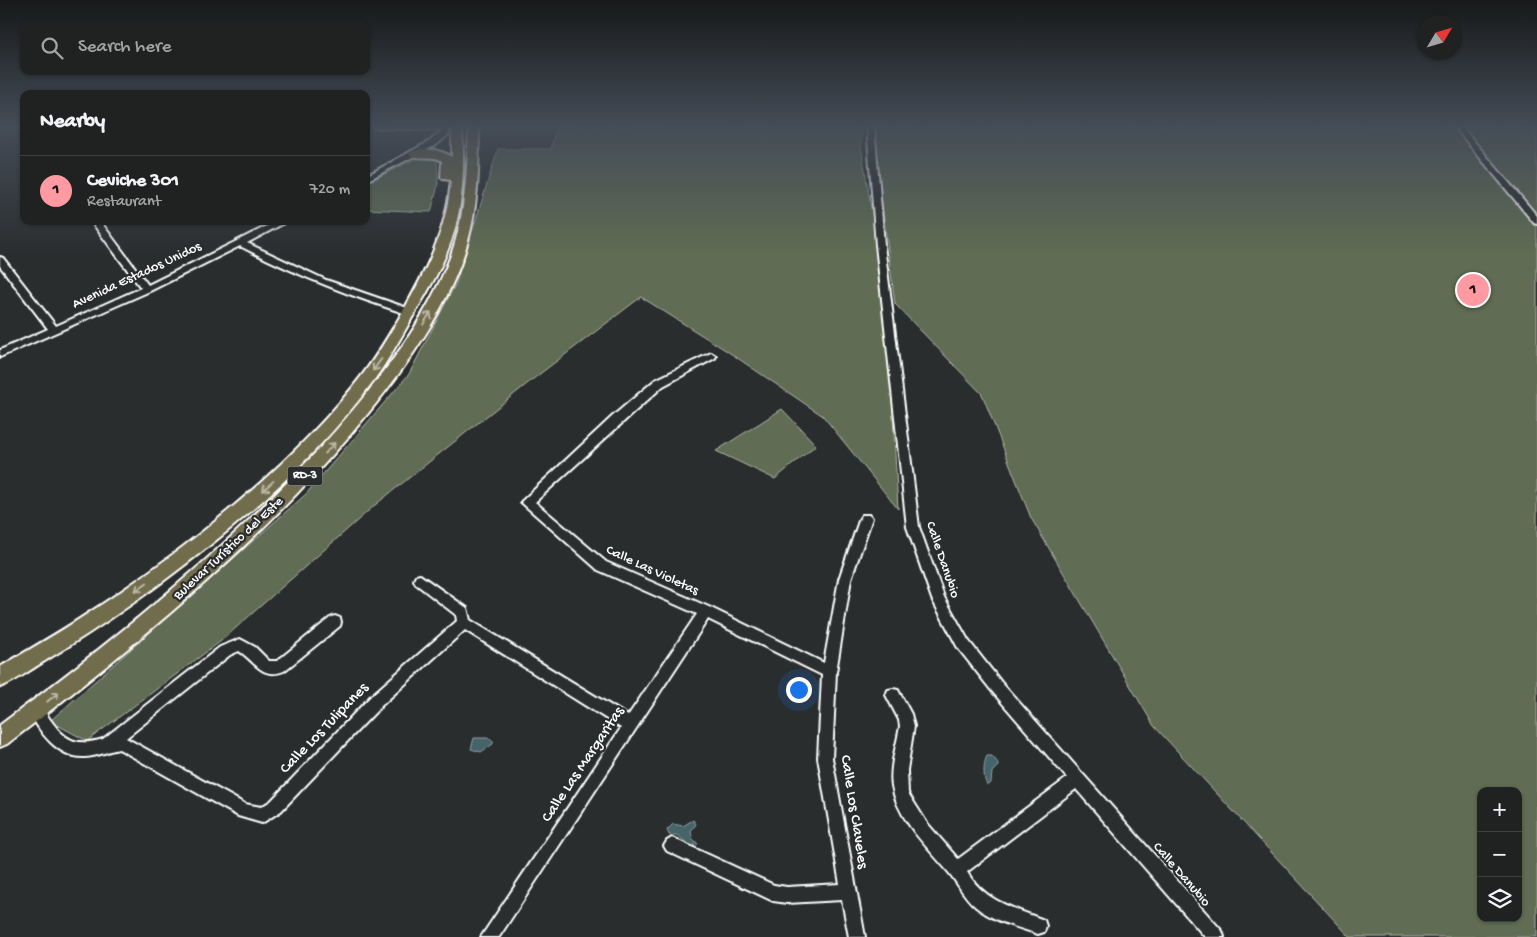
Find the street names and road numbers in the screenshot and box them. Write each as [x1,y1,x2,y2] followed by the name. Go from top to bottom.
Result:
[70,238,205,313] street label: Avenida Estados Unidos
[288,466,322,486] road number: RD-3
[170,493,288,605] street label: Bulevar Turístico del Este
[921,519,963,601] street label: Calle Danubio
[603,542,702,600] street label: Calle Las Violetas
[277,679,374,779] street label: Calle Los Tulipanes
[538,703,630,826] street label: Calle Las Margaritas
[835,754,872,871] street label: Calle Los Claveles
[1148,839,1214,911] street label: Calle Danubio

